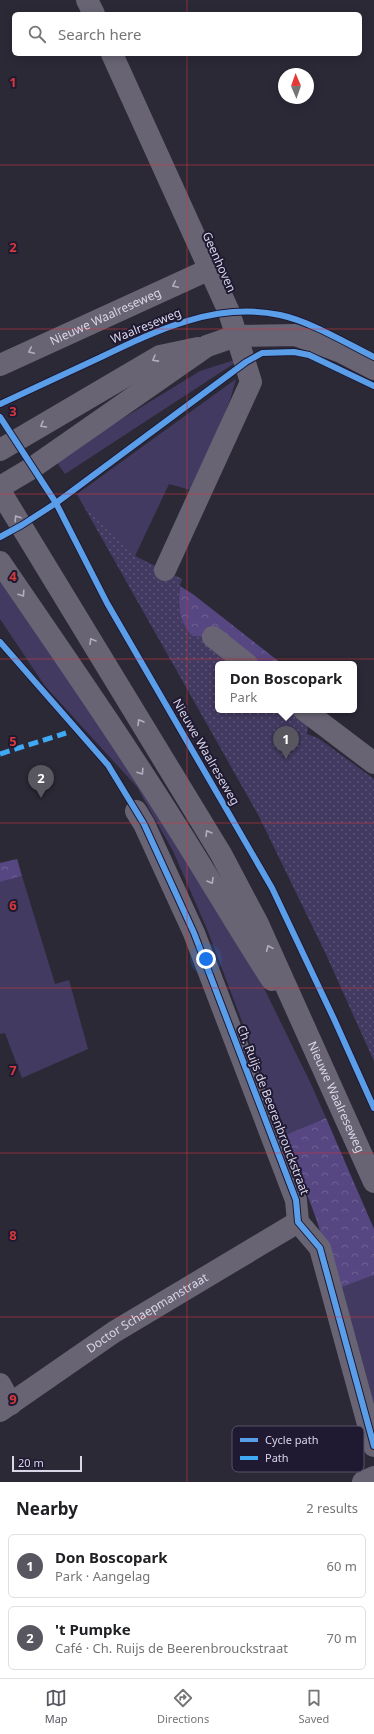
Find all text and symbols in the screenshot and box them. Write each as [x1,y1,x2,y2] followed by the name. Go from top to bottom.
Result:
[12,12,362,56] search box
[26,23,48,45] icon: search
[58,24,141,44] text: Search here
[278,68,314,104] north arrow
[9,73,17,91] text: 1
[199,229,240,295] street label: Geenhoven
[9,238,17,256] text: 2
[171,280,179,288] one-way arrow
[47,285,163,349] street label: Nieuwe Waalreseweg
[109,305,183,347] street label: Waalreseweg
[28,346,36,354] one-way arrow
[152,355,160,362] one-way arrow
[9,402,17,420] text: 3
[40,420,47,427] one-way arrow
[15,515,22,522] one-way arrow
[9,567,17,585] text: 4
[17,590,25,597] one-way arrow
[89,638,96,645] one-way arrow
[215,661,357,713] popup
[230,668,342,688] text: Don Boscopark
[230,688,257,706] text: Park
[169,695,244,808] street label: Nieuwe Waalreseweg
[138,719,145,726] one-way arrow
[273,726,299,759] pin: 1
[9,732,17,750] text: 5
[28,765,54,798] pin: 2
[136,768,144,775] one-way arrow
[205,830,213,837] one-way arrow
[206,877,213,884] one-way arrow
[9,896,17,914] text: 6
[266,944,274,952] one-way arrow
[196,949,216,969] your location
[233,1023,314,1198] street label: Ch. Ruijs de Beerenbrouckstraat
[304,1038,369,1155] street label: Nieuwe Waalreseweg
[9,1061,17,1079] text: 7
[9,1226,17,1244] text: 8
[83,1268,212,1357] street label: Doctor Schaepmanstraat
[9,1390,17,1408] text: 9
[232,1426,364,1472] legend
[265,1432,318,1447] text: Cycle path
[265,1450,289,1465] text: Path
[12,1454,82,1473] scale bar
[18,1455,44,1470] text: 20 m
[16,1497,78,1520] text: Nearby
[306,1499,358,1517] text: 2 results
[55,1547,167,1567] text: Don Boscopark
[26,1557,34,1575] text: 1
[327,1557,357,1575] text: 60 m
[55,1567,150,1585] text: Park · Aangelag
[55,1619,131,1639] text: 't Pumpke
[26,1629,34,1647] text: 2
[327,1629,357,1647] text: 70 m
[55,1639,288,1657] text: Café · Ch. Ruijs de Beerenbrouckstraat
[45,1687,68,1726] tab: Map
[157,1687,209,1726] tab: Directions
[299,1687,329,1726] tab: Saved

